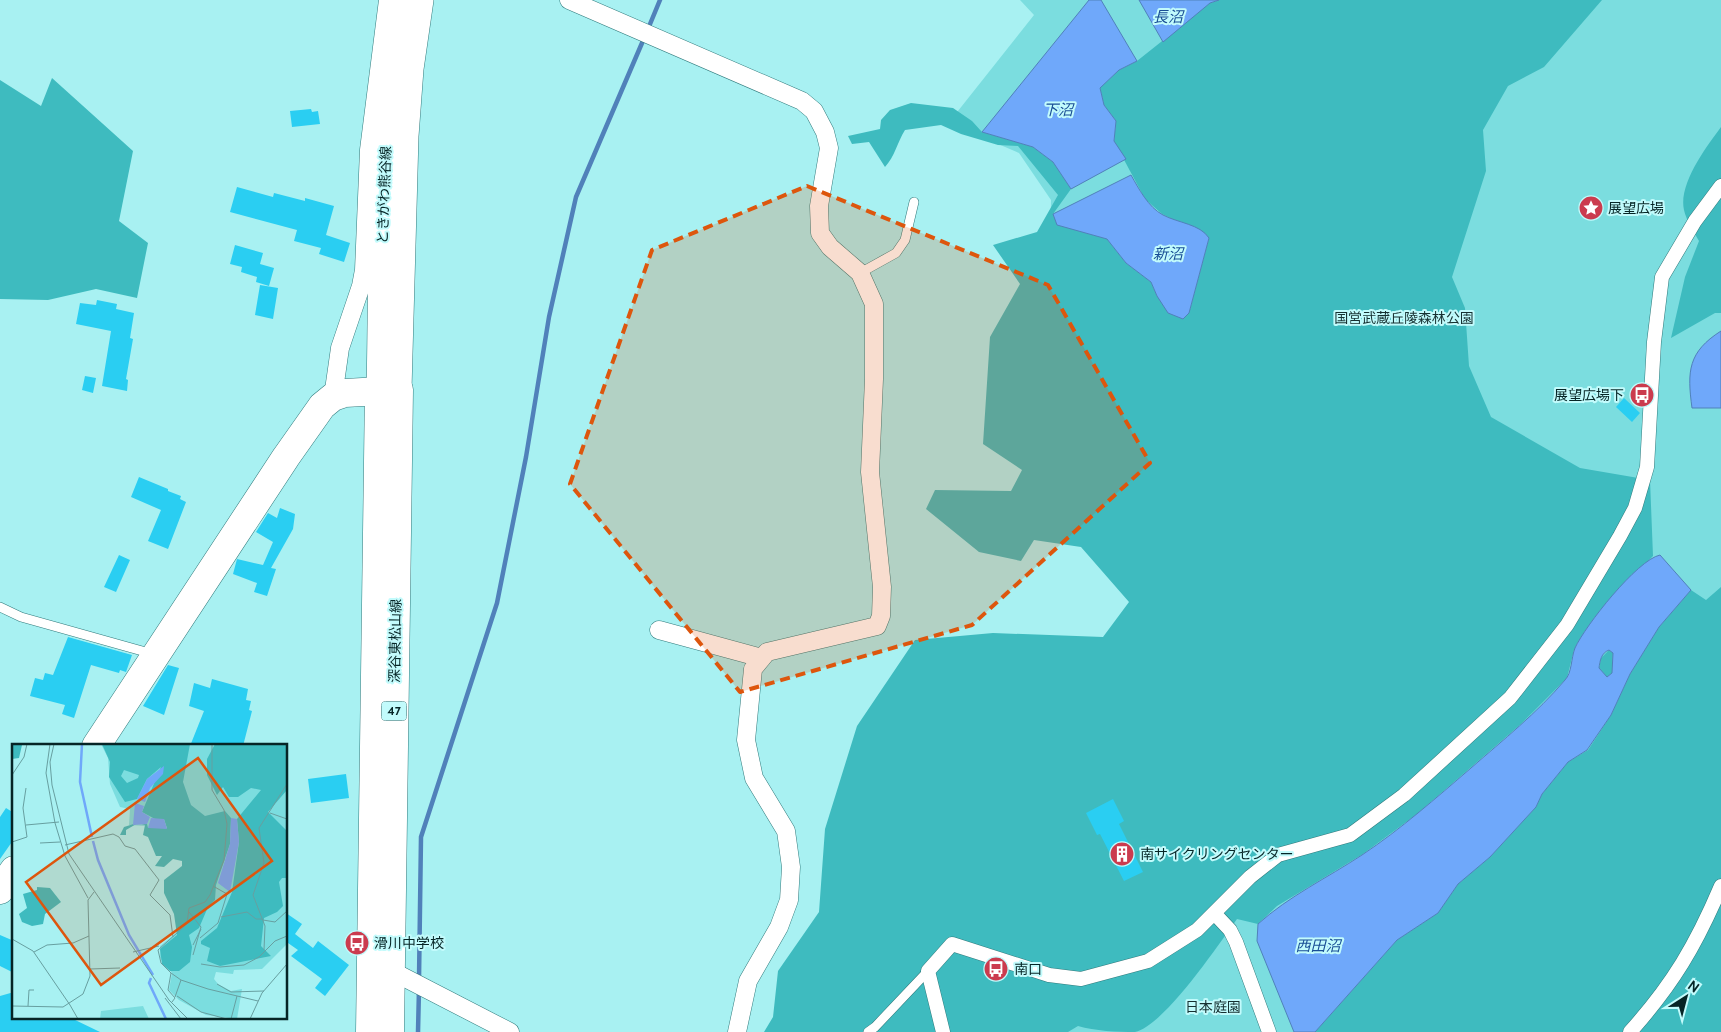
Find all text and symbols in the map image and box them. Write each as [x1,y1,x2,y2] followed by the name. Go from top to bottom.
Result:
[1153,8,1185,26] water label: 長沼
[1043,101,1075,119] water label: 下沼
[373,146,395,244] street label: ときがわ熊谷線
[1578,195,1604,221] place icon: 展望広場
[1608,199,1664,217] place label: 展望広場
[1153,245,1185,263] water label: 新沼
[1334,309,1474,327] park label: 国営武蔵丘陵森林公園
[1629,382,1655,408] bus stop icon: 展望広場下
[1554,386,1624,404] place label: 展望広場下
[385,599,405,683] street label: 深谷東松山線
[382,701,406,720] road number: 47
[12,744,288,1020] inset map
[1109,841,1135,867] building icon: 南サイクリングセンター
[1140,845,1294,863] place label: 南サイクリングセンター
[344,930,370,956] bus stop icon: 滑川中学校
[374,934,444,952] place label: 滑川中学校
[1295,937,1342,955] water label: 西田沼
[983,956,1009,982] bus stop icon: 南口
[1014,960,1042,978] place label: 南口
[1661,972,1711,1022] north arrow
[1684,976,1703,997] text: N
[1185,998,1241,1016] park label: 日本庭園

